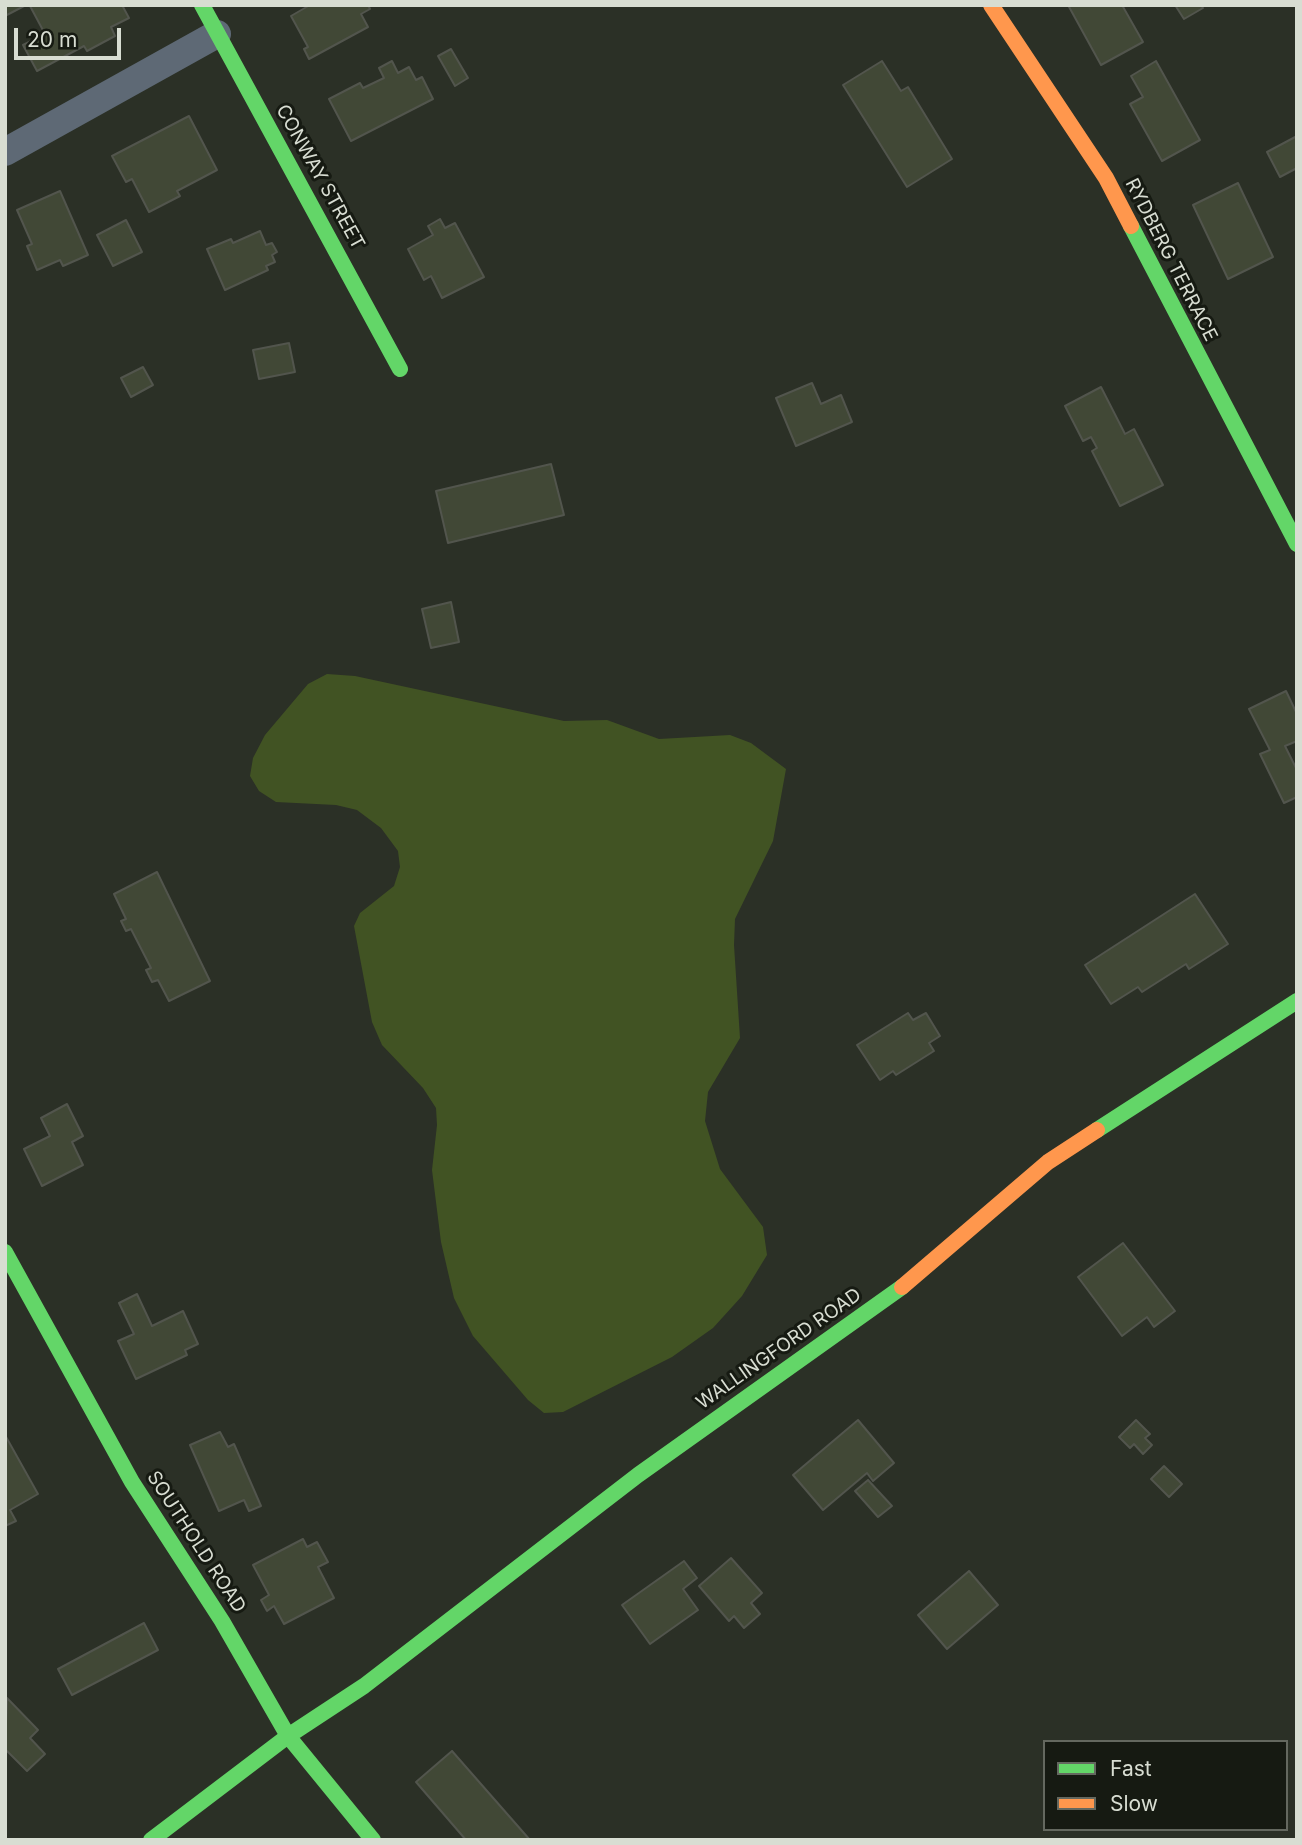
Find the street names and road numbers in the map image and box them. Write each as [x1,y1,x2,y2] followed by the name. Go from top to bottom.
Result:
[271,101,369,253] street label: CONWAY STREET
[1120,175,1222,345] street label: RYDBERG TERRACE
[692,1284,866,1414] street label: WALLINGFORD ROAD
[142,1467,250,1617] street label: SOUTHOLD ROAD

